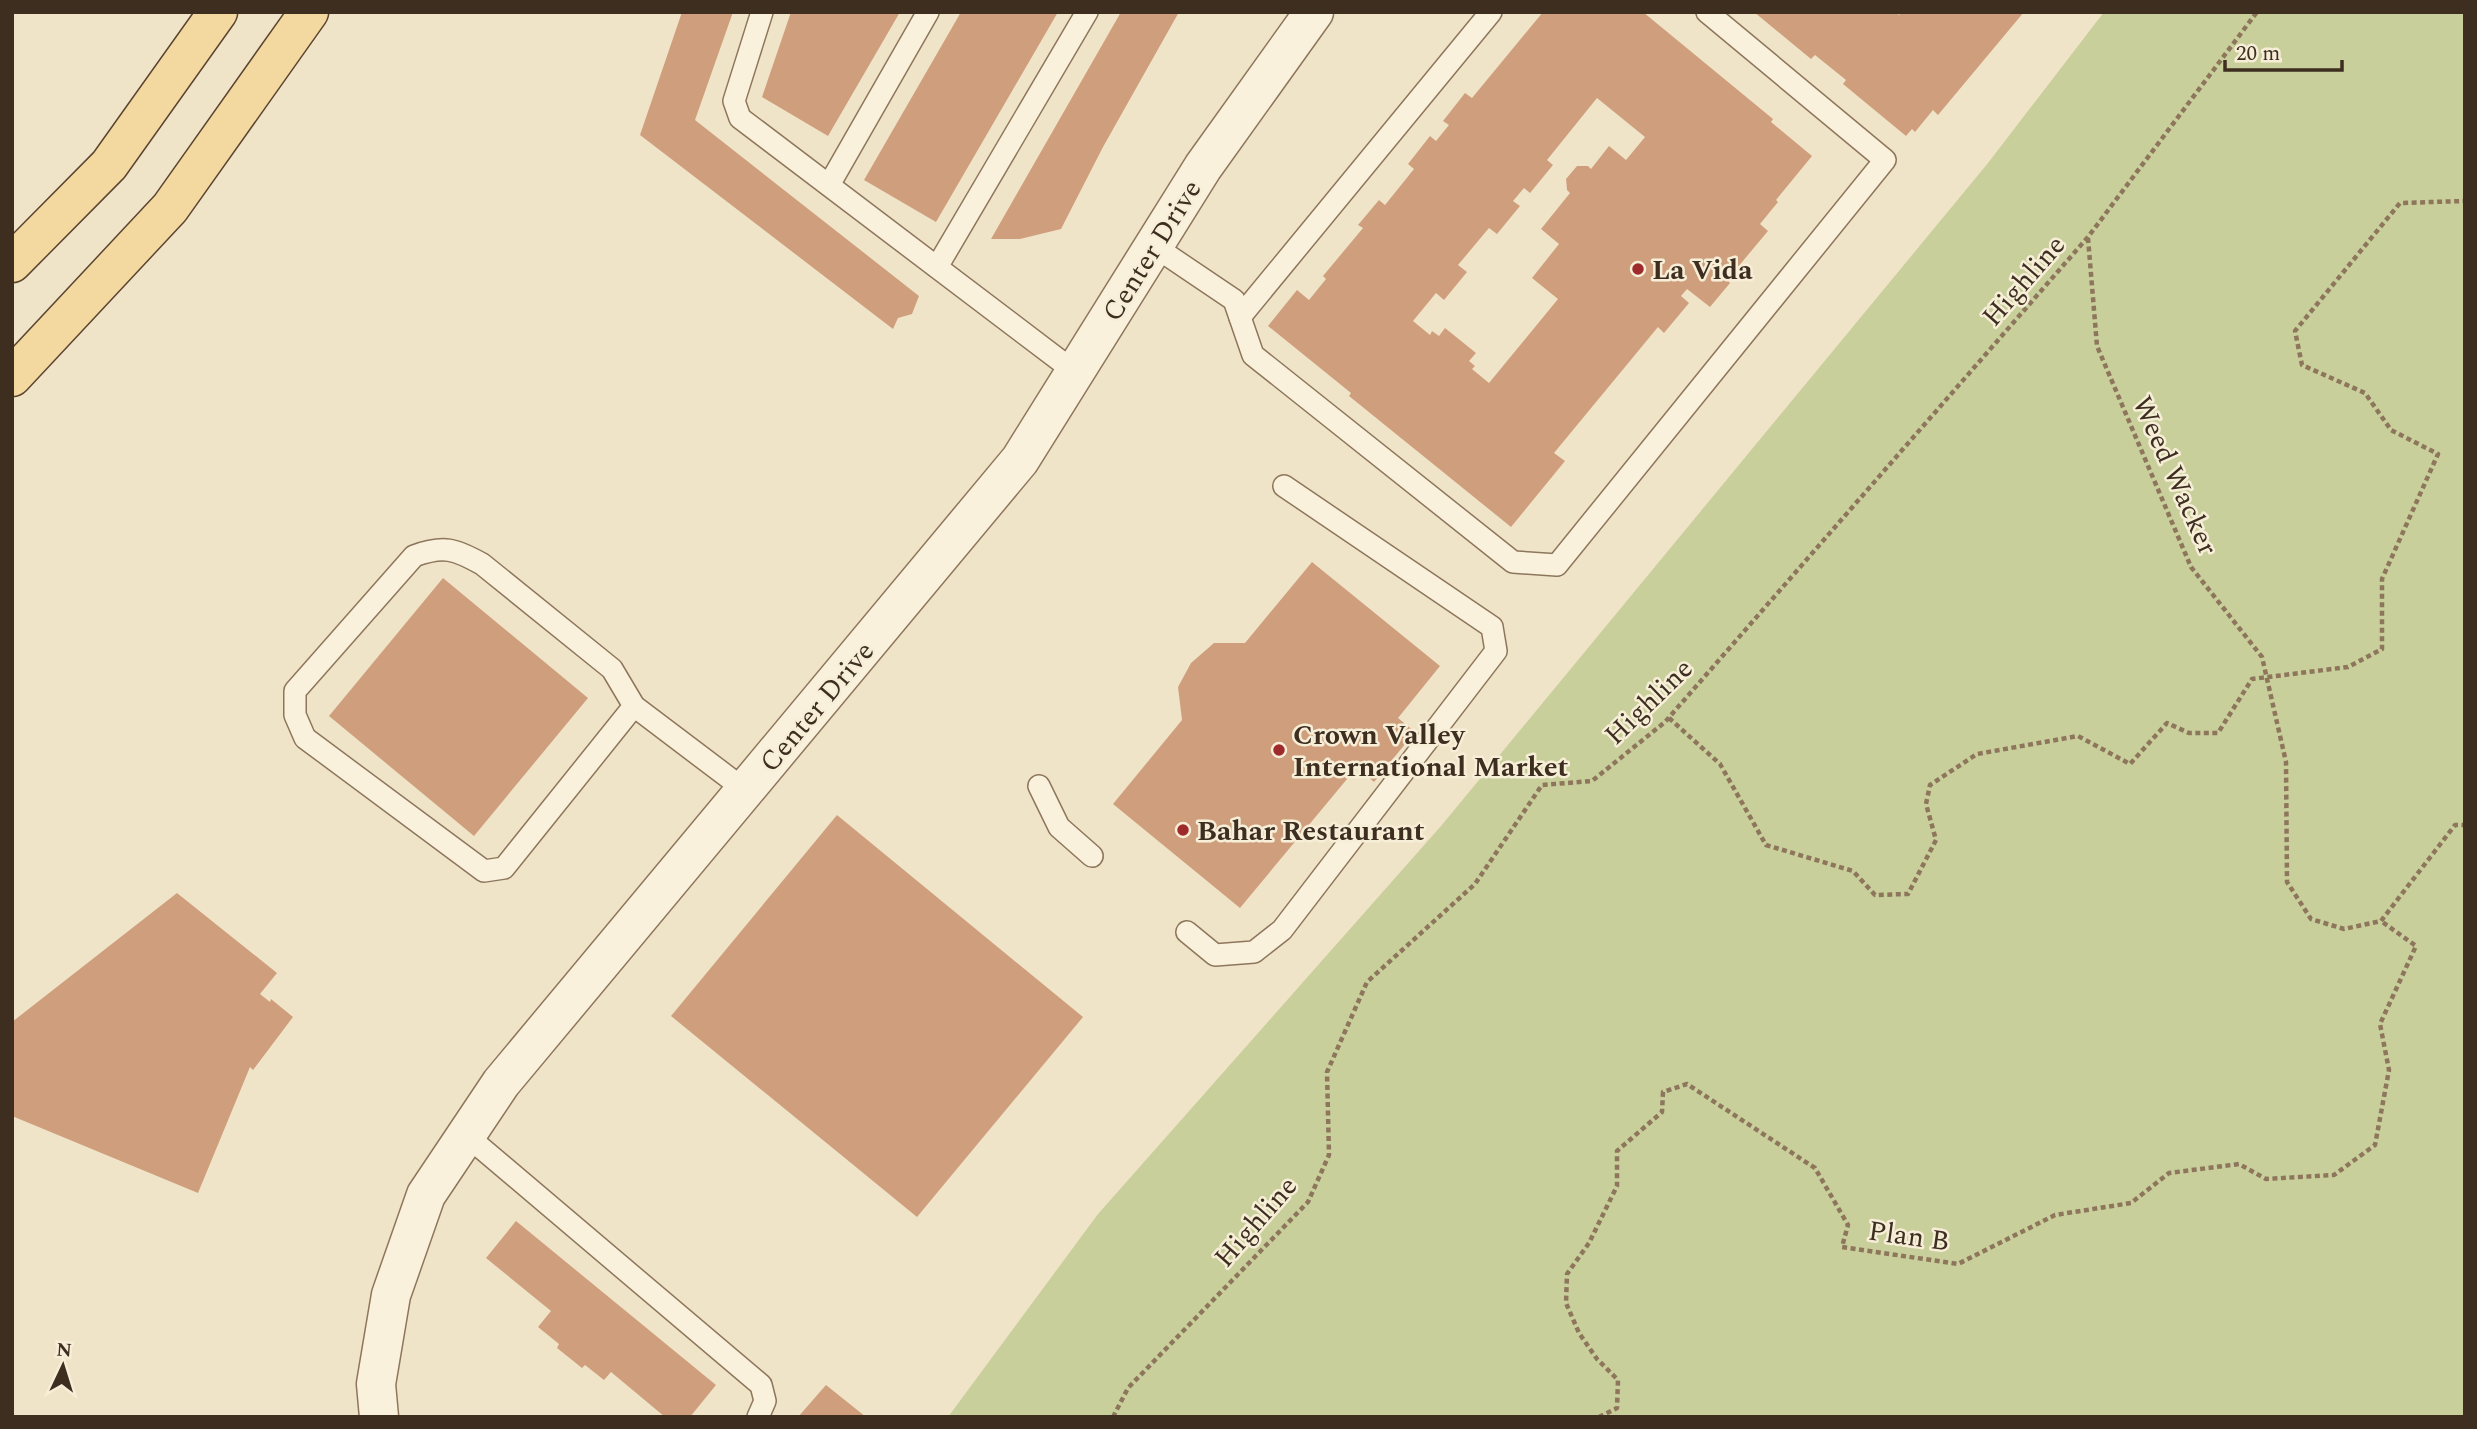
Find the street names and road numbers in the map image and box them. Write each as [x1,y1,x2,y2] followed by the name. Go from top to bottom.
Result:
[1092,171,1213,330] street label: Center Drive
[1972,226,2076,336] street label: Highline
[2120,389,2229,562] street label: Weed Wacker
[749,632,885,782] street label: Center Drive
[1595,649,1703,756] street label: Highline
[1204,1167,1308,1277] street label: Highline
[1865,1210,1952,1263] street label: Plan B

